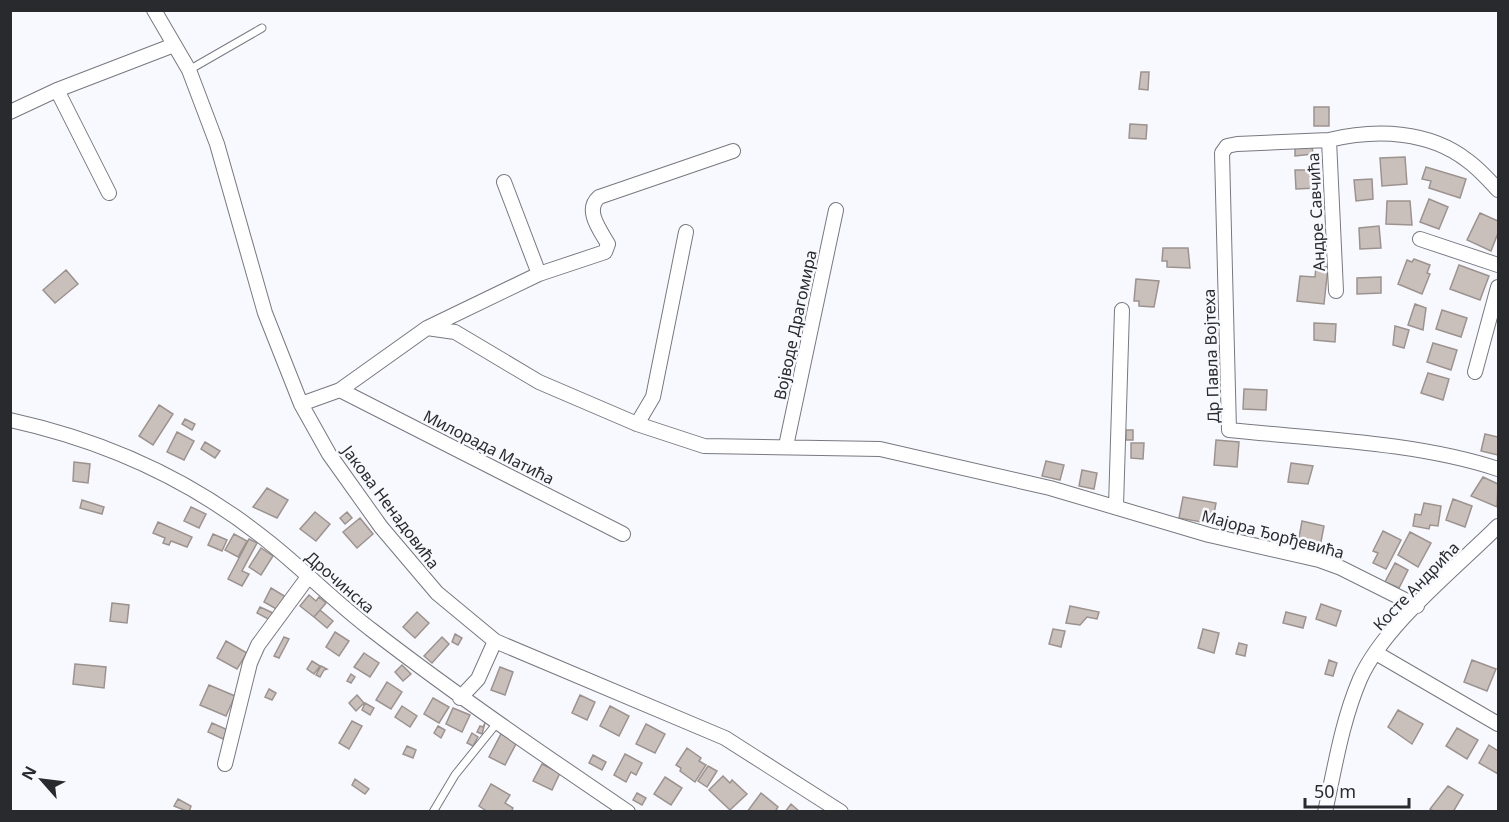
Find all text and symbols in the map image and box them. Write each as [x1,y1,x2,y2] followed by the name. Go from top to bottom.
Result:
[1302,152,1330,272] street label: Андре Савчића
[768,248,822,402] street label: Војводе Драгомира
[1198,289,1224,423] street label: Др Павла Војтеха
[420,404,558,490] street label: Милорада Матића
[336,439,445,573] street label: Јакова Ненадовића
[1199,504,1347,564] street label: Мајора Ђорђевића
[1368,537,1464,635] street label: Косте Андрића
[301,546,379,618] street label: Дрочинска
[12,750,72,810] north arrow
[16,762,42,784] text: N
[1305,771,1408,809] scale bar
[1314,779,1356,803] text: 50 m

